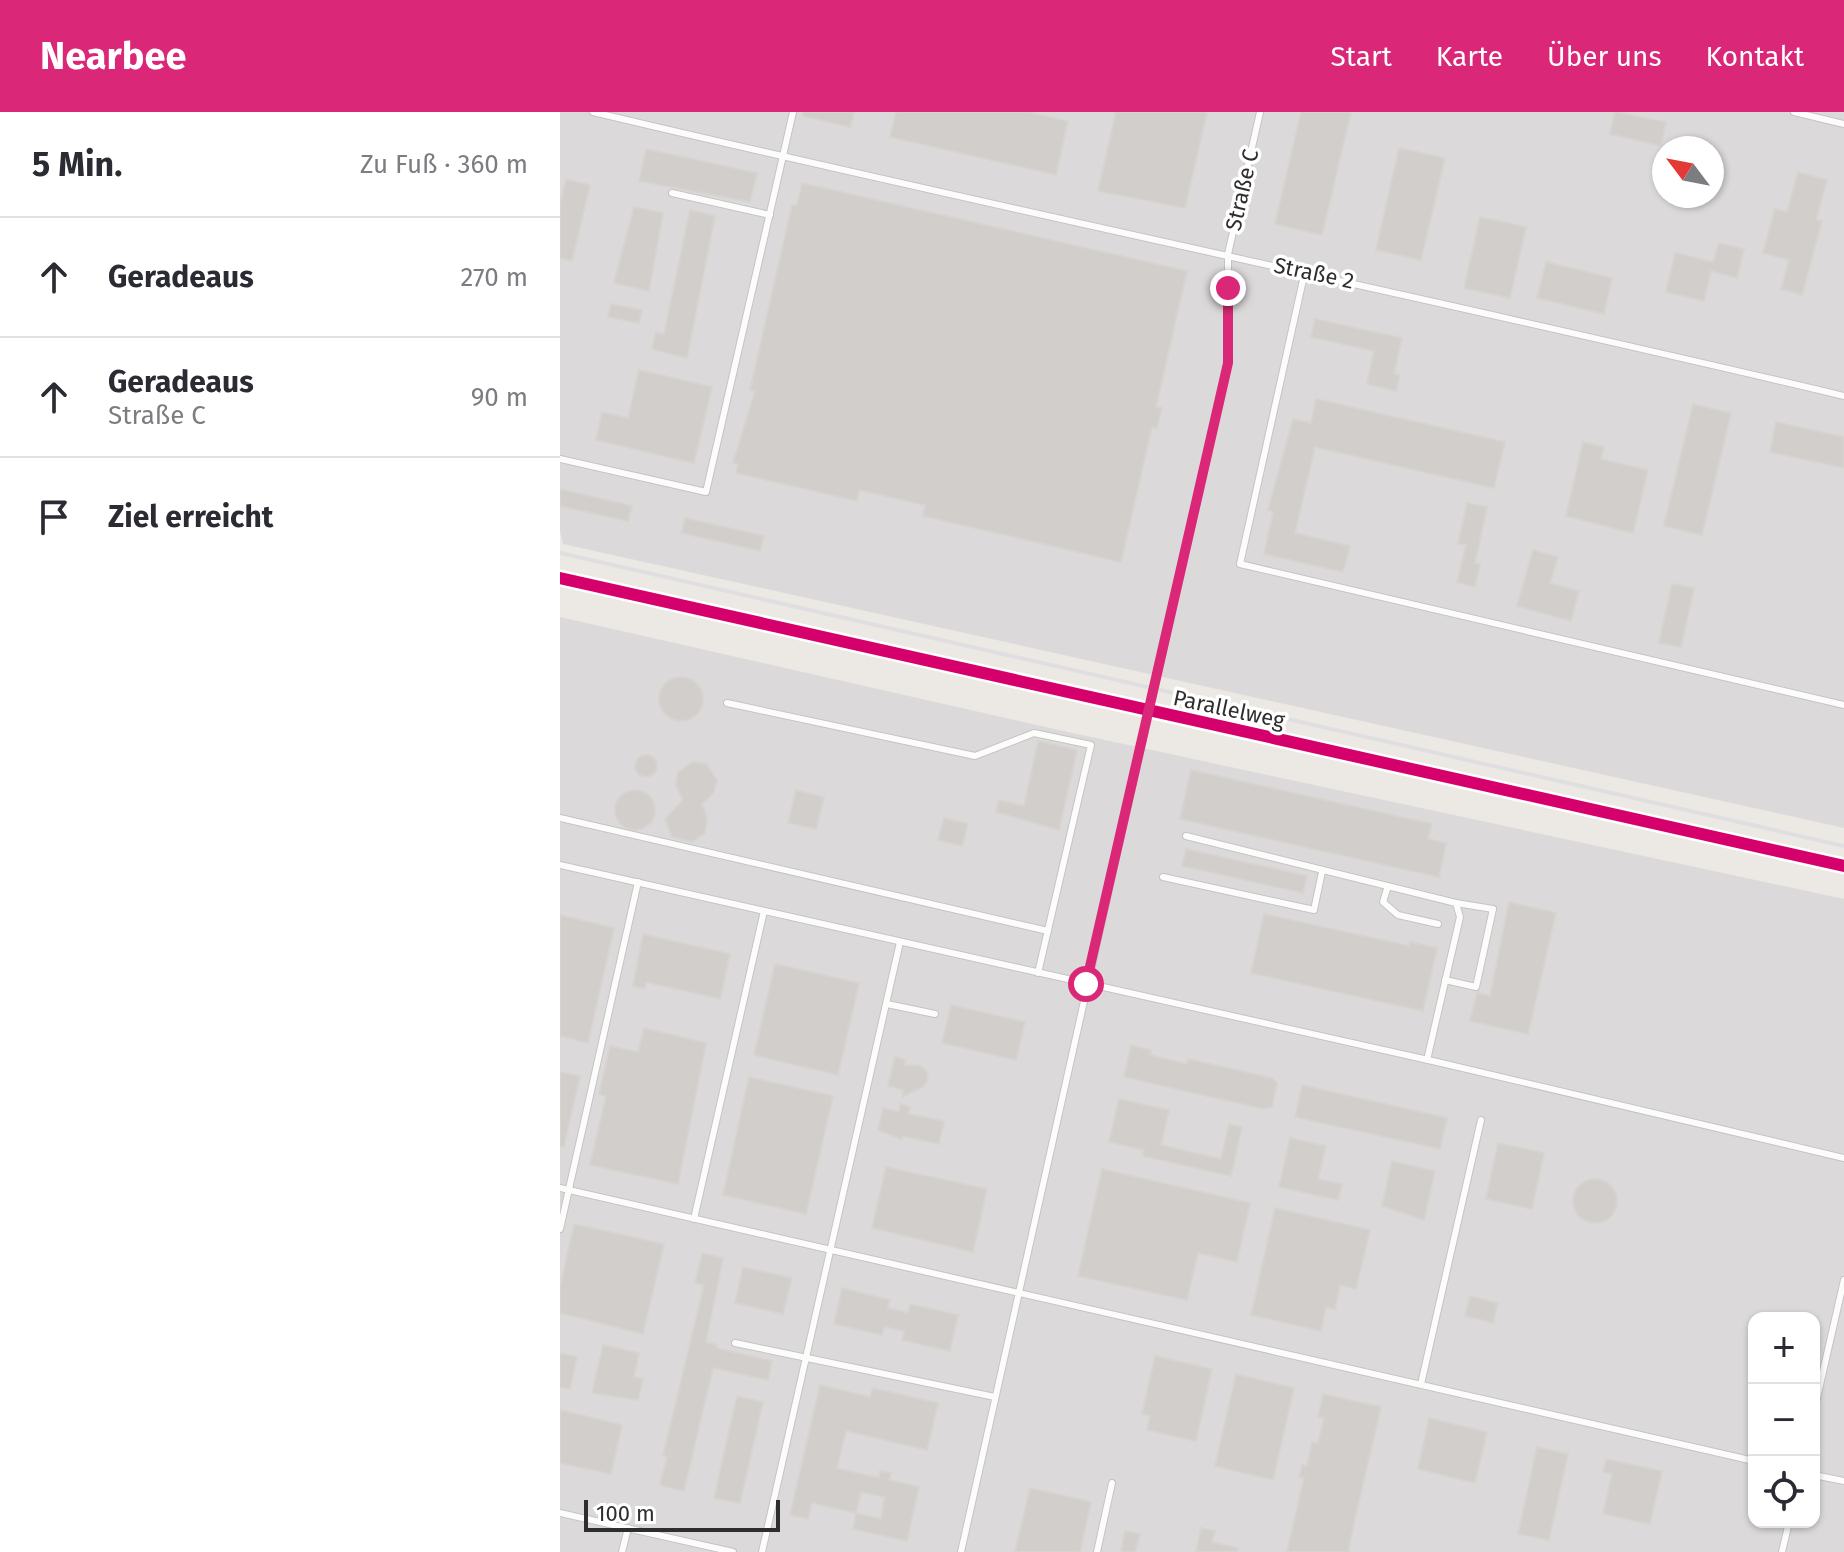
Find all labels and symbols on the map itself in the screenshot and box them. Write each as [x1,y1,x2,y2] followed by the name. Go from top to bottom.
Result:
[1652,136,1724,208] north arrow
[1220,147,1264,233] street label: Straße C
[1271,251,1357,295] street label: Straße 2
[1210,270,1246,306] route end
[1171,684,1288,734] street label: Parallelweg
[1068,966,1104,1002] route start
[584,1496,780,1532] scale bar

